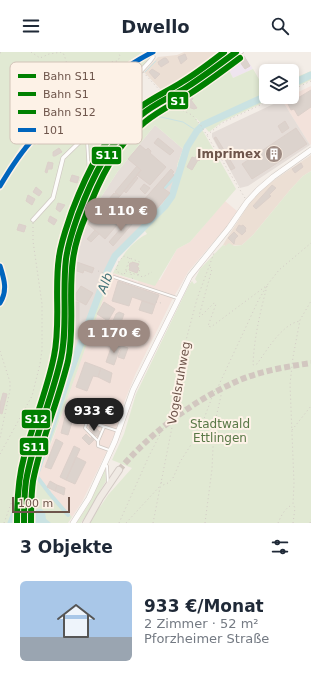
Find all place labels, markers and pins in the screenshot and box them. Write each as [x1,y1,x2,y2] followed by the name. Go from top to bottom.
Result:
[264,144,284,164] building icon: Imprimex
[197,147,261,161] place label: Imprimex
[84,198,158,232] pin: 1 110 €
[77,320,151,354] pin: 1 170 €
[66,398,122,432] pin: 933 €

